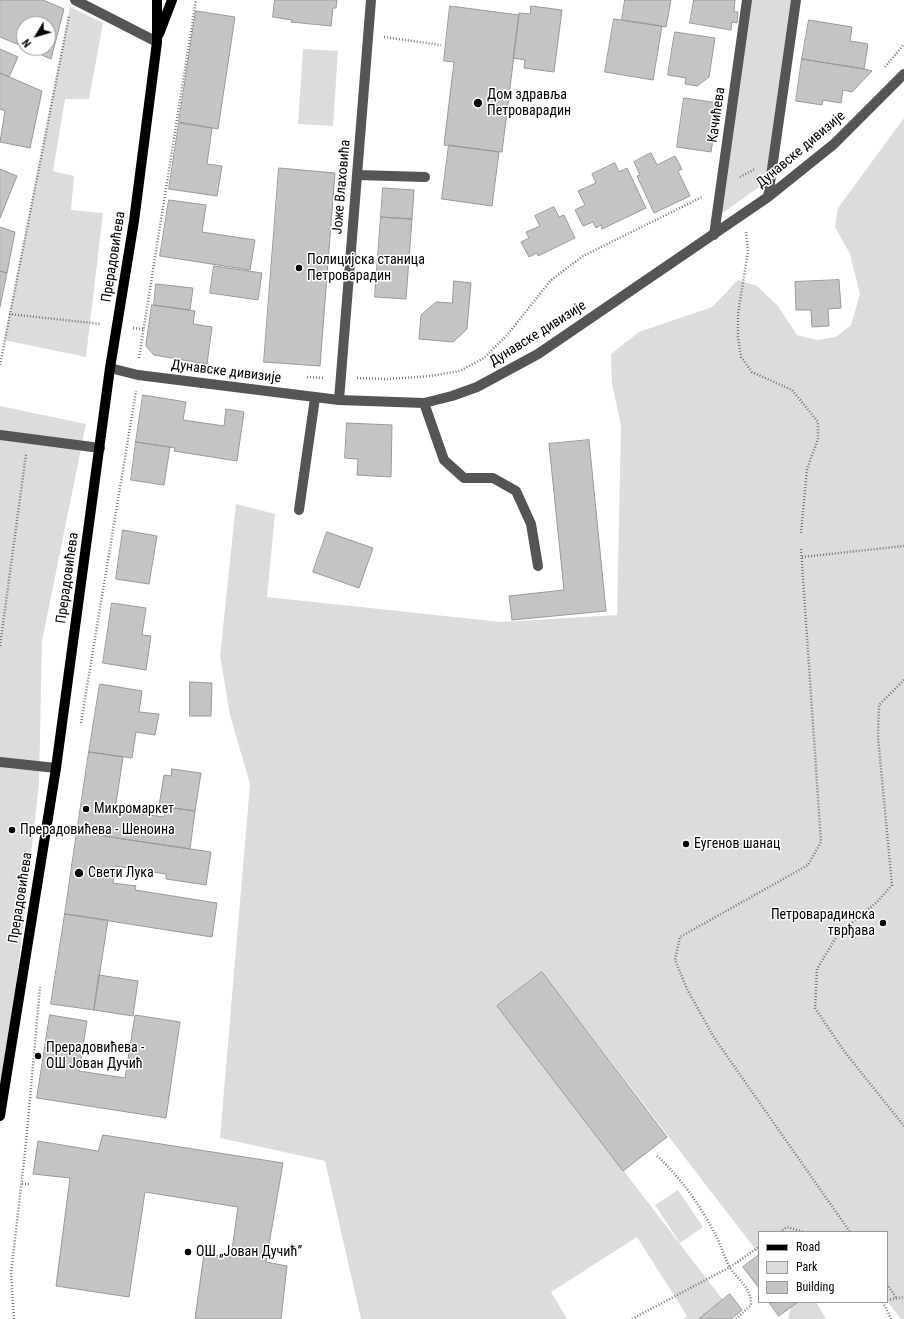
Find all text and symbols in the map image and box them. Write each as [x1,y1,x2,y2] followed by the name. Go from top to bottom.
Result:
[16,16,56,56] north arrow
[20,36,34,50] text: N
[705,86,729,144] street label: Качићева
[487,87,571,120] place label: Дом здравља Петроварадин
[472,97,484,109] marker: Дом здравља Петроварадин
[753,108,849,192] street label: Дунавске дивизије
[329,139,355,235] street label: Јоже Влаховића
[99,210,129,304] street label: Прерадовићева
[307,252,425,284] place label: Полицијска станица Петроварадин
[294,263,304,273] marker: Полицијска станица Петроварадин
[487,298,589,370] street label: Дунавске дивизије
[170,357,282,387] street label: Дунавске дивизије
[53,531,83,625] street label: Прерадовићева
[94,801,174,817] place label: Микромаркет
[81,804,91,814] marker: Микромаркет
[20,822,175,838] place label: Прерадовићева - Шеноина
[7,825,17,835] marker: Прерадовићева - Шеноина
[694,836,780,852] place label: Еугенов шанац
[681,839,691,849] marker: Еугенов шанац
[6,851,36,945] street label: Прерадовићева
[88,865,154,881] place label: Свети Лука
[73,867,85,879] marker: Свети Лука
[771,907,875,940] place label: Петроварадинска тврђава
[878,918,888,928] marker: Петроварадинска тврђава
[46,1040,144,1072] place label: Прерадовићева - ОШ Јован Дучић
[33,1051,43,1061] marker: Прерадовићева - ОШ Јован Дучић
[758,1231,888,1303] legend
[796,1240,820,1254] text: Road
[196,1244,302,1260] place label: ОШ „Јован Дучић”
[183,1247,193,1257] marker: ОШ „Јован Дучић”
[796,1260,817,1274] text: Park
[796,1280,834,1294] text: Building

